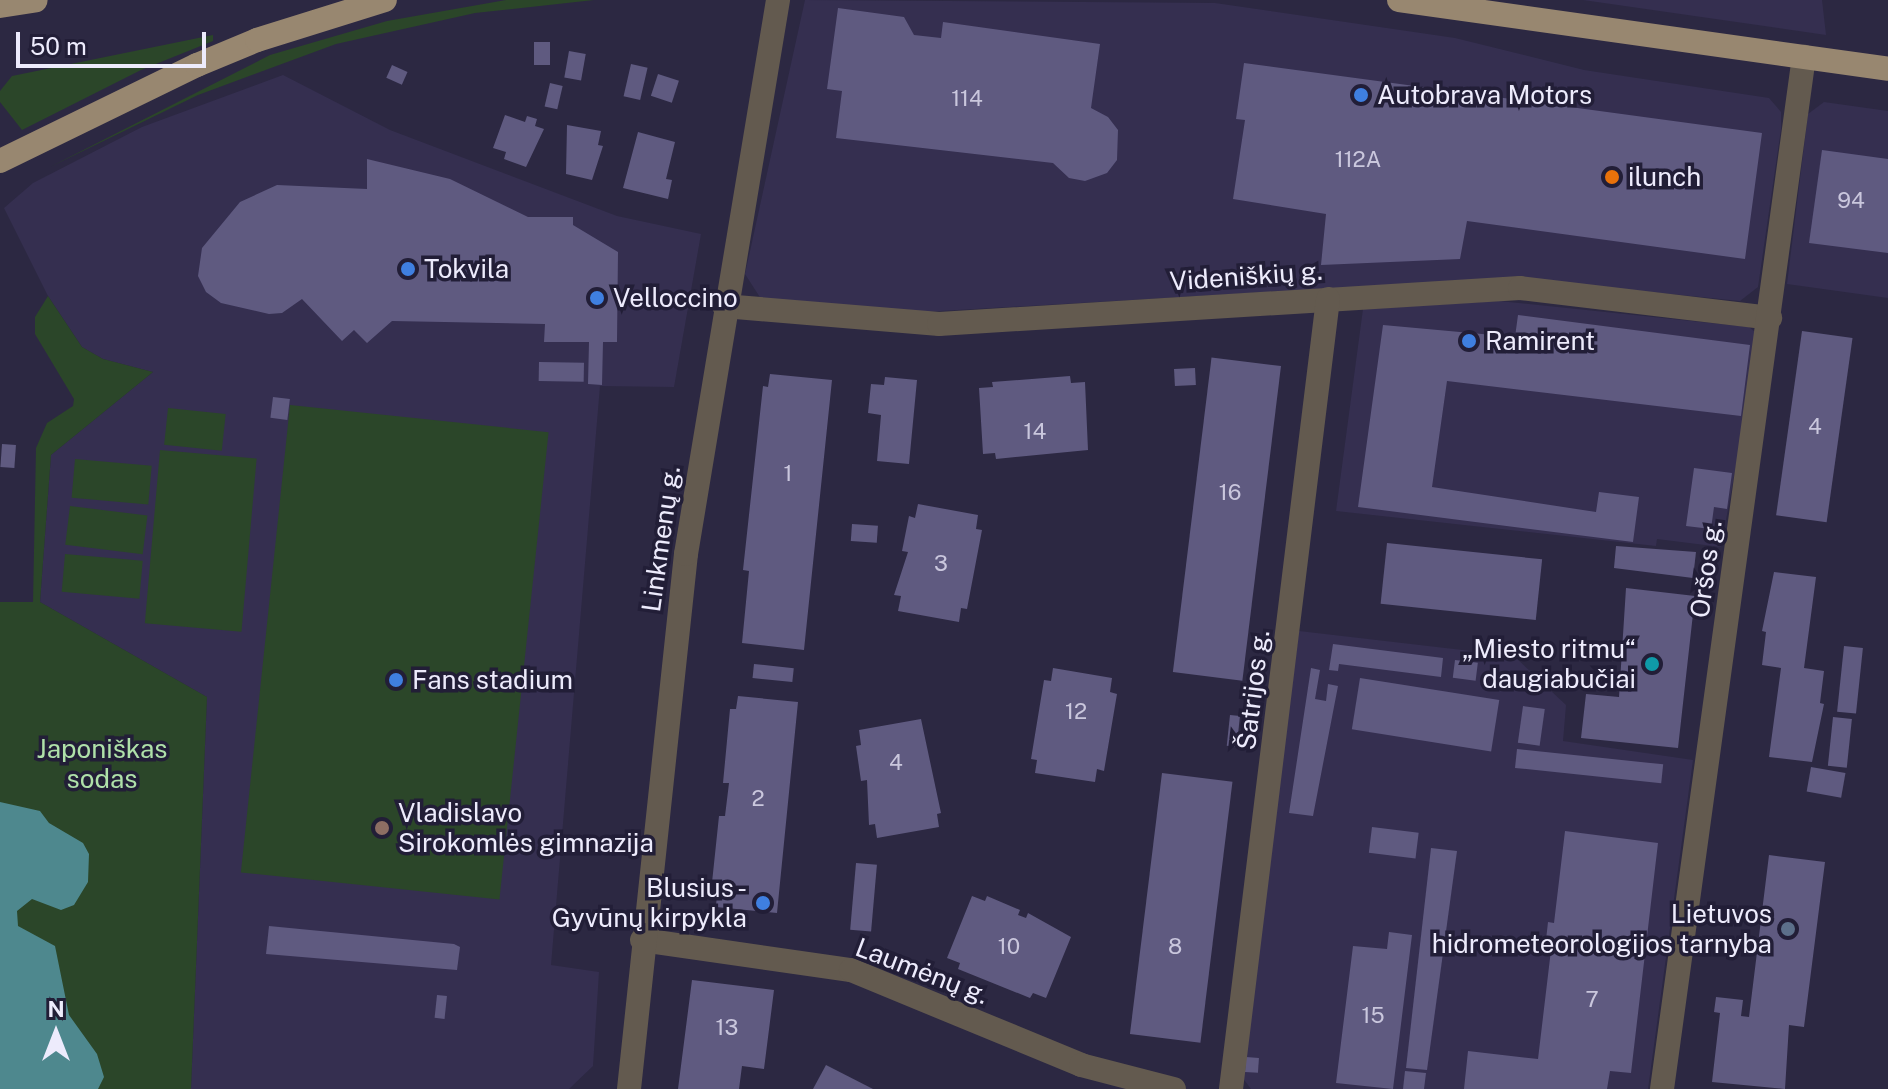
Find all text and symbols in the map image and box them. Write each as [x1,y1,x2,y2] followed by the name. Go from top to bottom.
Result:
[20,16,210,66] scale bar
[30,32,87,60] text: 50 m
[1377,79,1592,111] place label: Autobrava Motors
[951,86,983,112] house number: 114
[1352,86,1370,104] marker: Autobrava Motors
[1335,147,1381,173] house number: 112A
[1628,161,1701,193] place label: ilunch
[1603,168,1621,186] marker: ilunch
[1837,188,1865,214] house number: 94
[424,253,509,285] place label: Tokvila
[1168,255,1324,297] street label: Videniškių g.
[399,260,417,278] marker: Tokvila
[613,282,738,314] place label: Velloccino
[588,289,606,307] marker: Velloccino
[1485,325,1595,357] place label: Ramirent
[1460,332,1478,350] marker: Ramirent
[1808,414,1822,440] house number: 4
[1024,419,1046,445] house number: 14
[784,461,792,487] house number: 1
[635,464,687,614] street label: Linkmenų g.
[1219,480,1241,506] house number: 16
[1684,518,1728,620] street label: Oršos g.
[934,551,948,577] house number: 3
[1230,628,1276,752] street label: Šatrijos g.
[1462,633,1636,694] place label: „Miesto ritmu“ daugiabučiai
[1643,655,1661,673] marker: „Miesto ritmu“ daugiabučiai
[412,664,573,696] place label: Fans stadium
[387,671,405,689] marker: Fans stadium
[1065,699,1087,725] house number: 12
[37,733,167,794] park label: Japoniškas sodas
[889,750,903,776] house number: 4
[751,786,765,812] house number: 2
[398,797,654,858] place label: Vladislavo Sirokomlės gimnazija
[373,819,391,837] marker: Vladislavo Sirokomlės gimnazija
[552,872,747,934] place label: Blusius - Gyvūnų kirpykla
[754,894,772,912] marker: Blusius - Gyvūnų kirpykla
[1432,898,1772,960] place label: Lietuvos hidrometeorologijos tarnyba
[1779,920,1797,938] marker: Lietuvos hidrometeorologijos tarnyba
[851,931,993,1011] street label: Laumėnų g.
[998,934,1020,960] house number: 10
[1168,934,1182,960] house number: 8
[1585,987,1599,1013] house number: 7
[16,993,96,1073] north arrow
[47,996,65,1022] text: N
[1361,1003,1385,1029] house number: 15
[716,1015,738,1041] house number: 13

